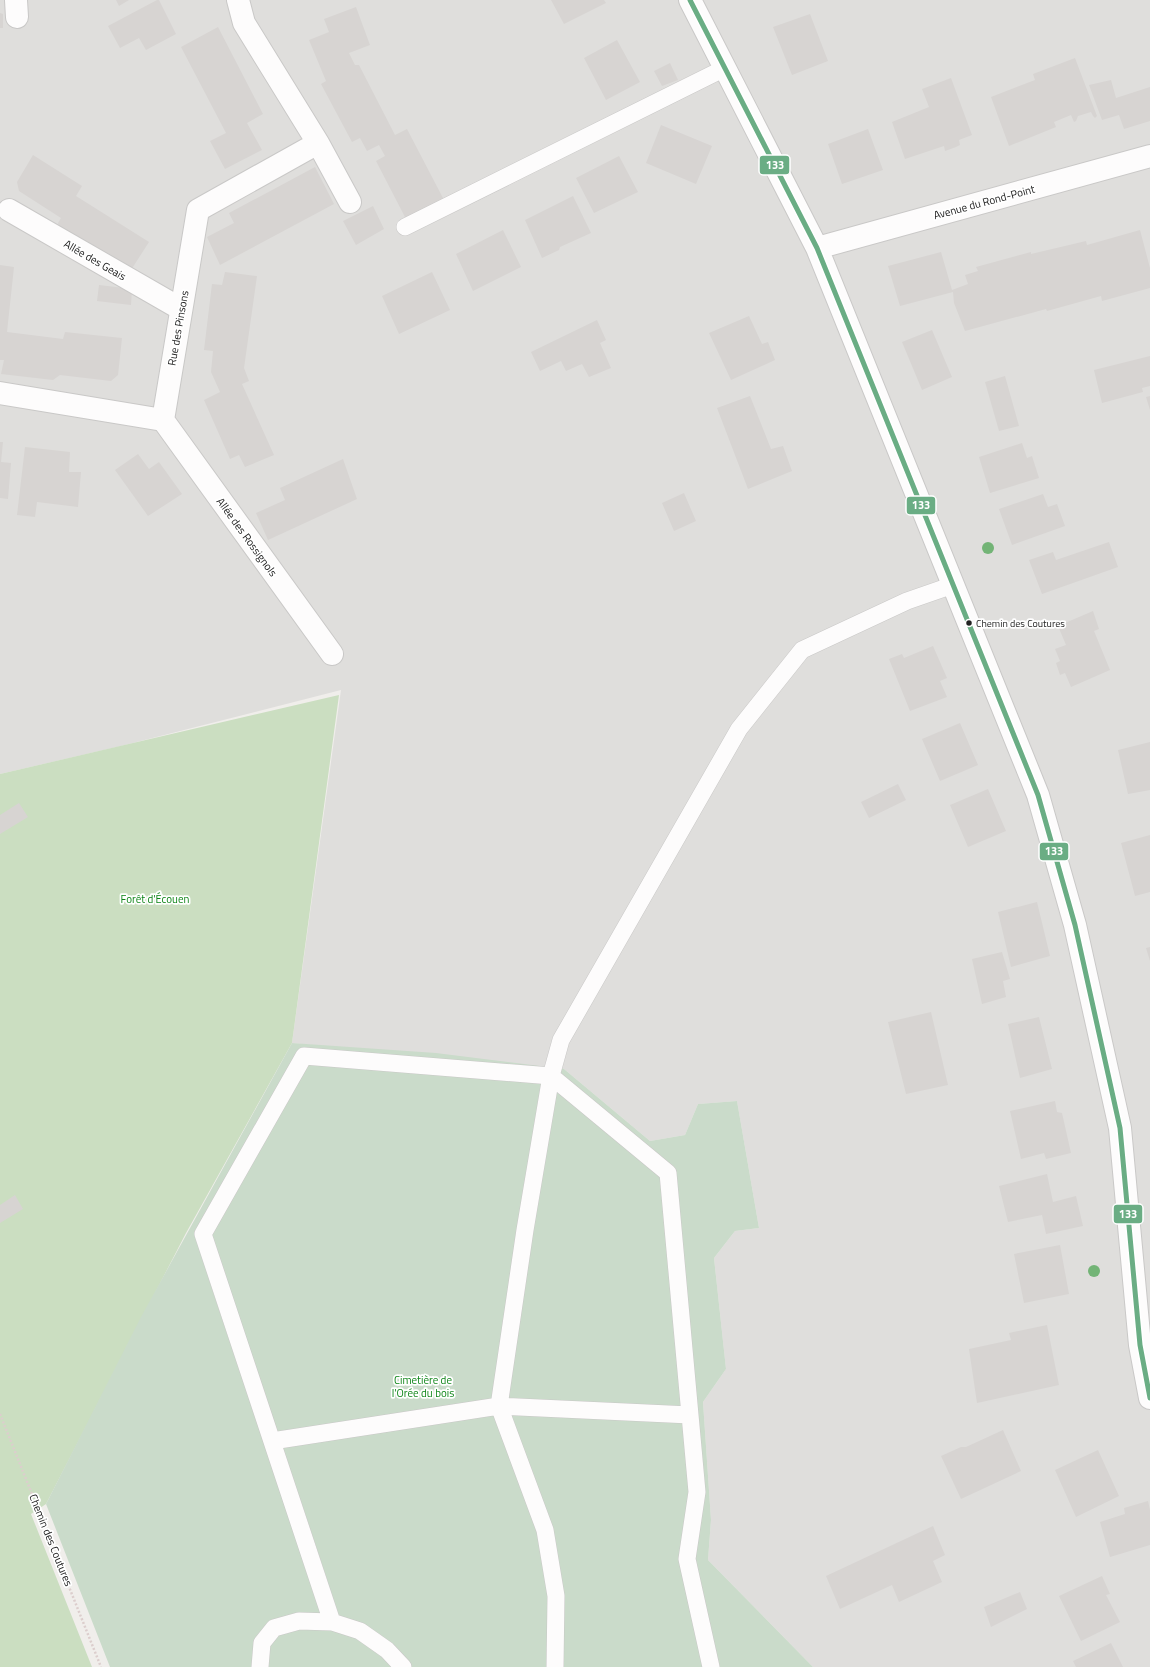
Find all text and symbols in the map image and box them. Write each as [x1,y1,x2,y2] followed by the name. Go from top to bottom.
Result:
[759,155,790,175] line badge: 133
[766,157,784,173] text: 133
[932,181,1037,223] street label: Avenue du Rond-Point
[61,236,129,284] street label: Allée des Geais
[163,289,193,367] street label: Rue des Pinsons
[213,494,281,580] street label: Allée des Rossignols
[906,496,936,515] line badge: 133
[912,497,930,513] text: 133
[976,616,1065,631] place label: Chemin des Coutures
[964,618,974,628] marker: Chemin des Coutures
[1039,842,1069,861] line badge: 133
[1045,843,1063,859] text: 133
[121,891,190,907] park label: Forêt d'Écouen
[1113,1204,1143,1224] line badge: 133
[1119,1206,1137,1222] text: 133
[392,1372,454,1401] park label: Cimetière de l'Orée du bois
[25,1492,77,1588] street label: Chemin des Coutures

